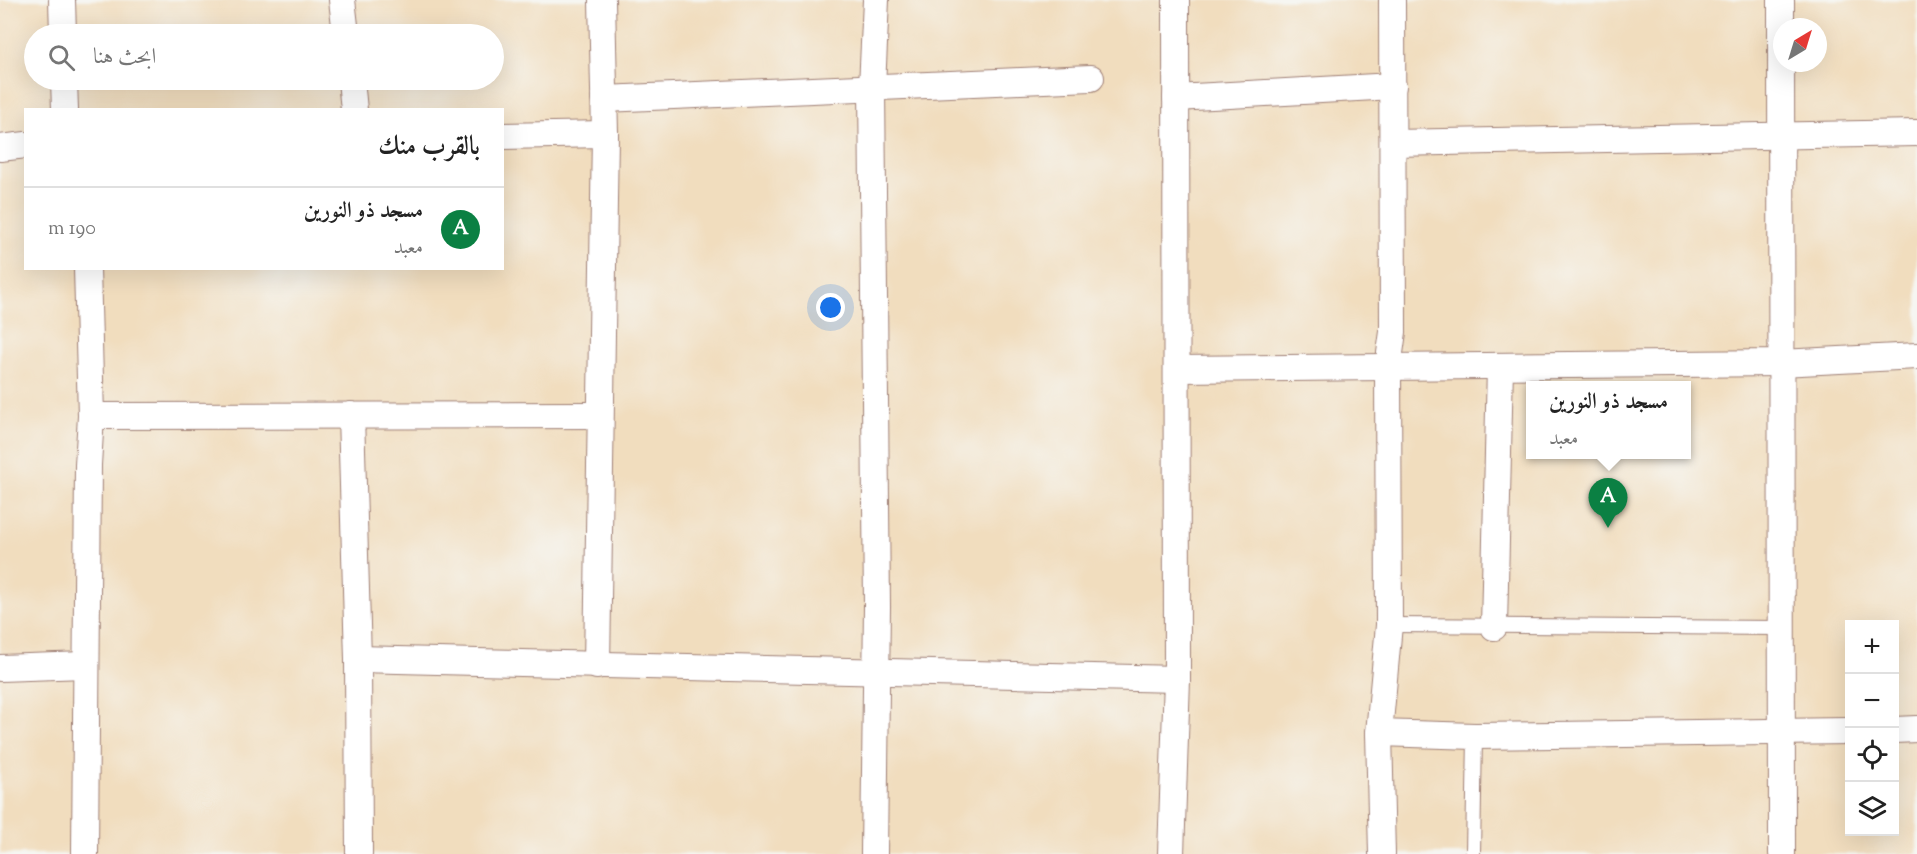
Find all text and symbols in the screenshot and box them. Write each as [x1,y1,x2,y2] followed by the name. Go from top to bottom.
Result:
[1773,18,1827,72] north arrow
[24,24,504,90] search box
[45,41,78,74] icon: search
[93,42,156,74] text: ابحث هنا
[378,129,480,166] text: بالقرب منك
[304,196,423,228] text: مسجد ذو النورين
[48,215,96,244] text: 190 m
[452,215,469,244] text: A
[394,234,423,263] text: معبد
[816,293,845,322] your location
[1526,381,1691,459] popup
[1549,387,1668,419] text: مسجد ذو النورين
[1549,425,1578,454] text: معبد
[1588,478,1628,528] pin: A
[1845,620,1899,836] map controls
[1845,620,1899,674] button: +
[1845,674,1899,728] button: −
[1845,728,1899,782] button: locate
[1845,782,1899,836] button: layers

